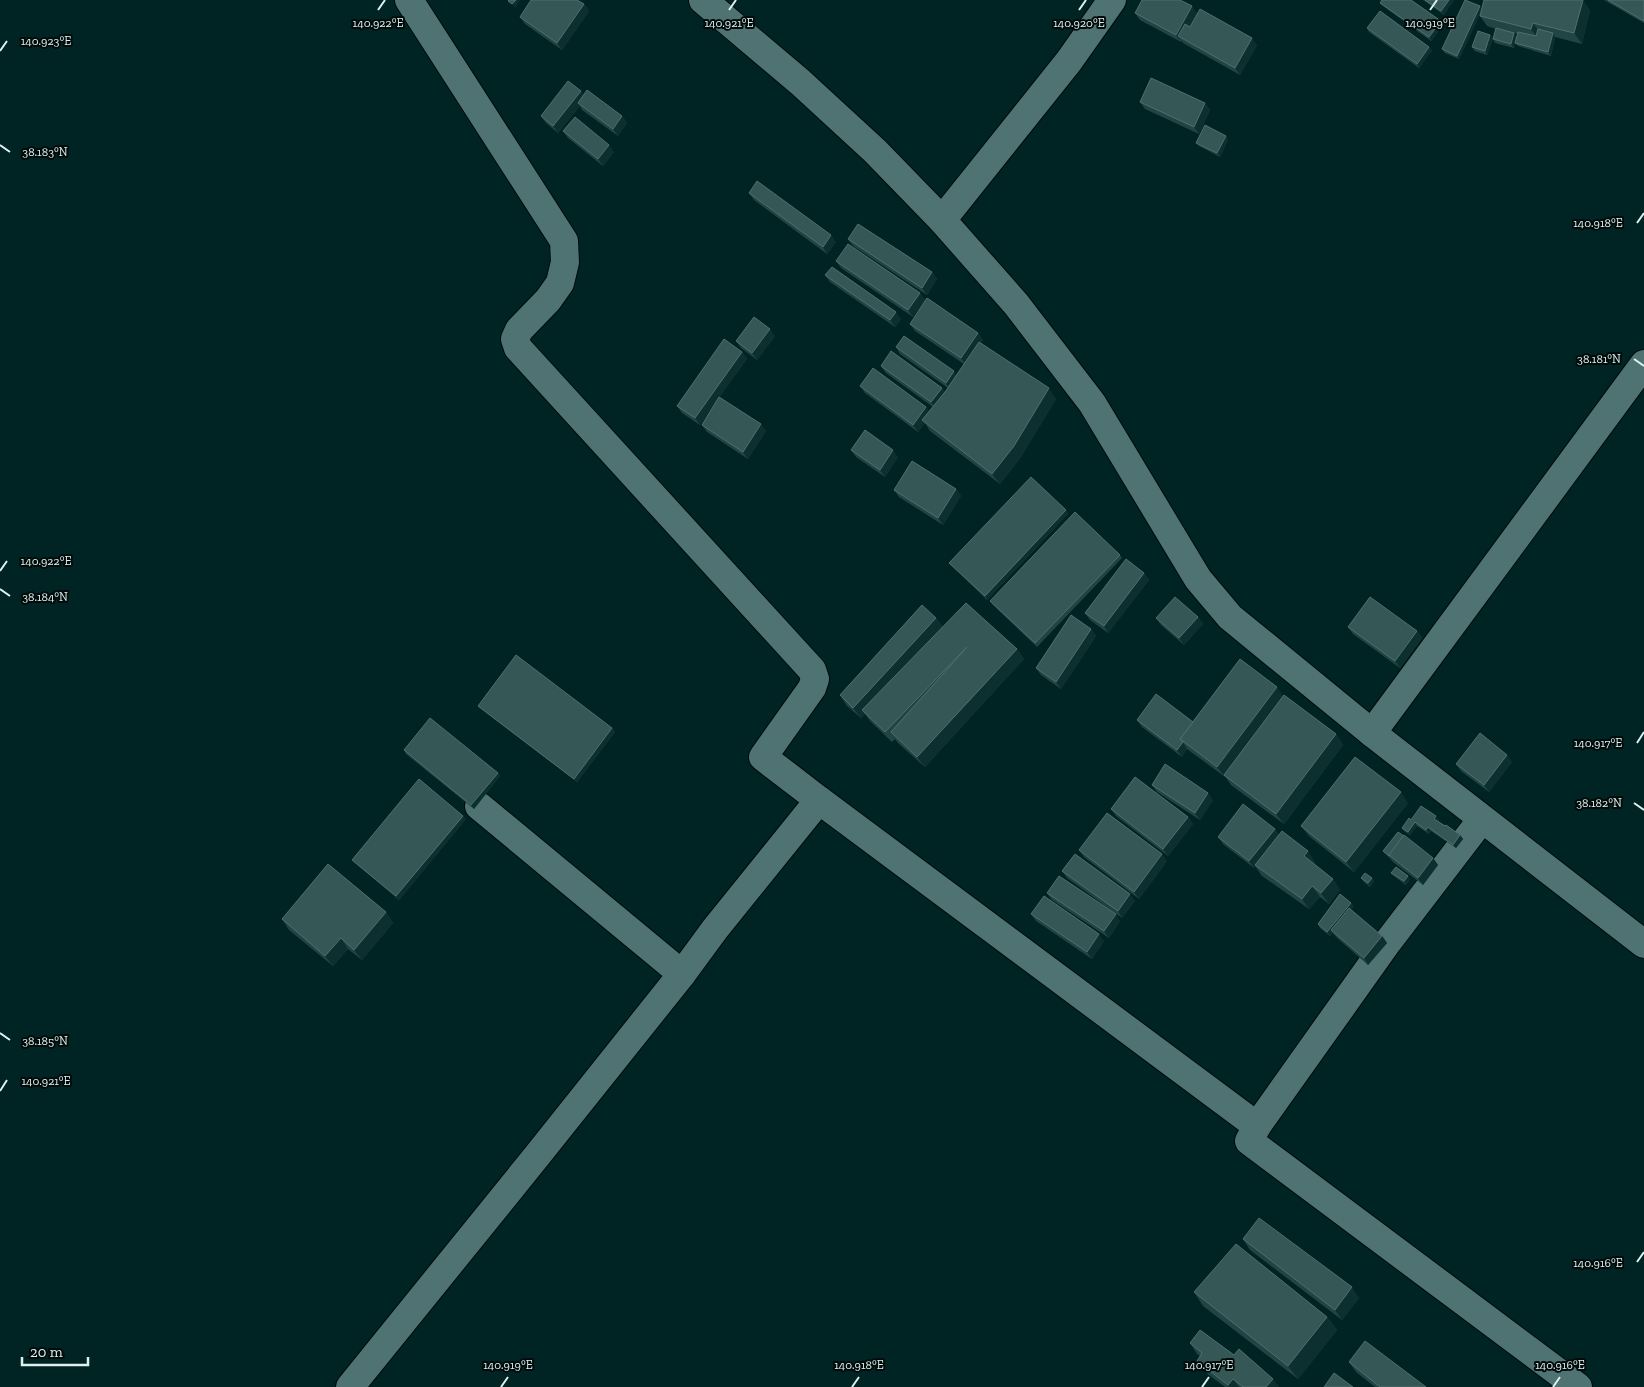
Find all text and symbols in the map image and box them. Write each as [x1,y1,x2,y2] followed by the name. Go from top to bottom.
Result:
[353,16,403,30] text: 140.922°E
[704,16,754,30] text: 140.921°E
[1053,16,1105,30] text: 140.920°E
[1405,16,1455,30] text: 140.919°E
[21,34,71,48] text: 140.923°E
[22,145,68,159] text: 38.183°N
[1573,216,1623,230] text: 140.918°E
[1577,352,1621,366] text: 38.181°N
[21,554,71,568] text: 140.922°E
[22,590,68,604] text: 38.184°N
[1574,736,1622,750] text: 140.917°E
[1576,796,1622,810] text: 38.182°N
[22,1034,68,1048] text: 38.185°N
[21,1074,71,1088] text: 140.921°E
[1573,1256,1623,1270] text: 140.916°E
[22,1334,89,1366] scale bar
[30,1343,63,1361] text: 20 m
[483,1358,533,1372] text: 140.919°E
[834,1358,884,1372] text: 140.918°E
[1185,1358,1233,1372] text: 140.917°E
[1535,1358,1585,1372] text: 140.916°E

